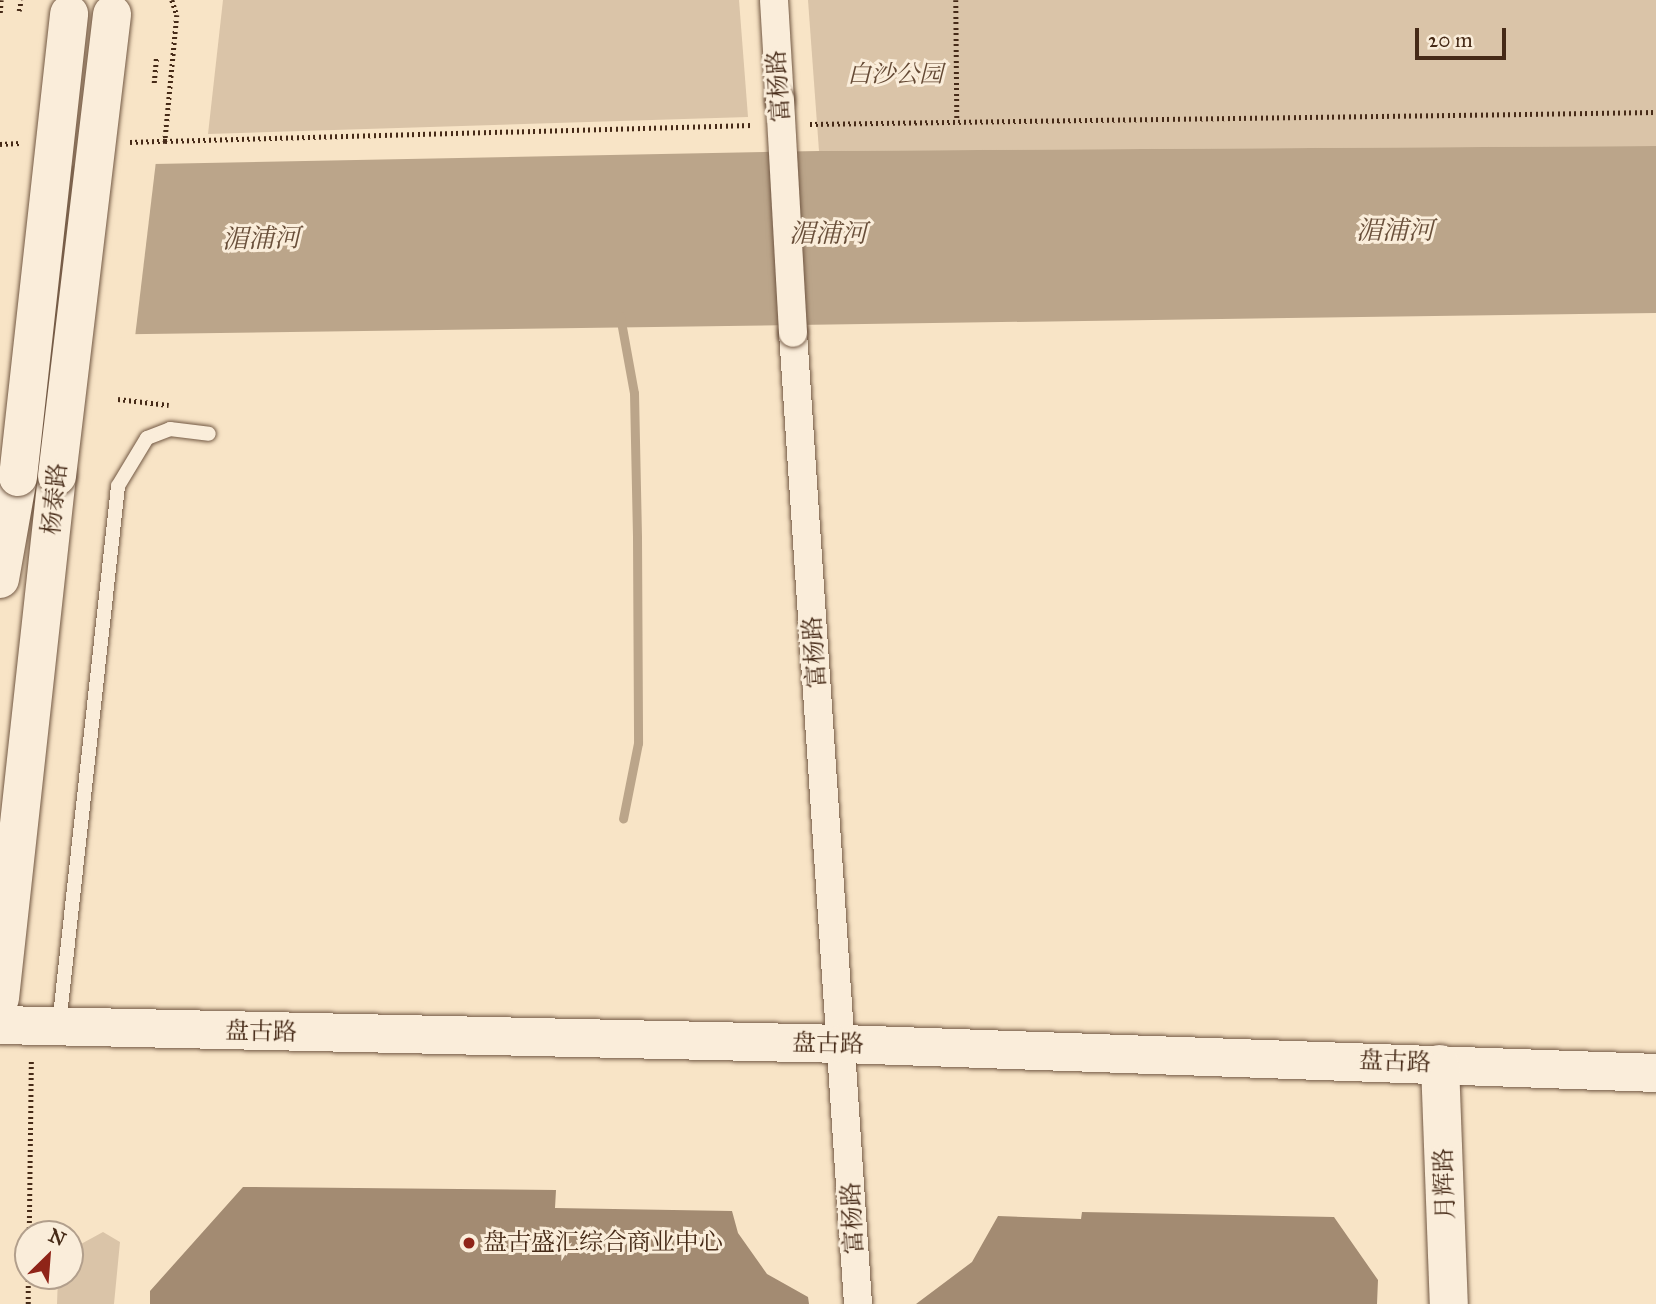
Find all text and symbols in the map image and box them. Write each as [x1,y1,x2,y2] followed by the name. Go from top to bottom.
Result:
[1418,14,1509,58] scale bar
[1428,27,1473,53] text: 20 m
[762,49,796,123] street label: 富杨路
[847,61,943,89] park label: 白沙公园
[1356,215,1434,247] water label: 湄浦河
[789,218,867,250] water label: 湄浦河
[222,223,300,255] water label: 湄浦河
[37,462,73,536] street label: 杨泰路
[798,615,832,689] street label: 富杨路
[225,1017,297,1047] street label: 盘古路
[792,1029,864,1059] street label: 盘古路
[1359,1046,1431,1078] street label: 盘古路
[1429,1148,1461,1220] street label: 月辉路
[837,1181,869,1255] street label: 富杨路
[14,1220,84,1290] north arrow
[45,1223,69,1251] text: N
[483,1229,723,1257] place label: 盘古盛汇综合商业中心
[461,1235,477,1251] marker: 盘古盛汇综合商业中心

